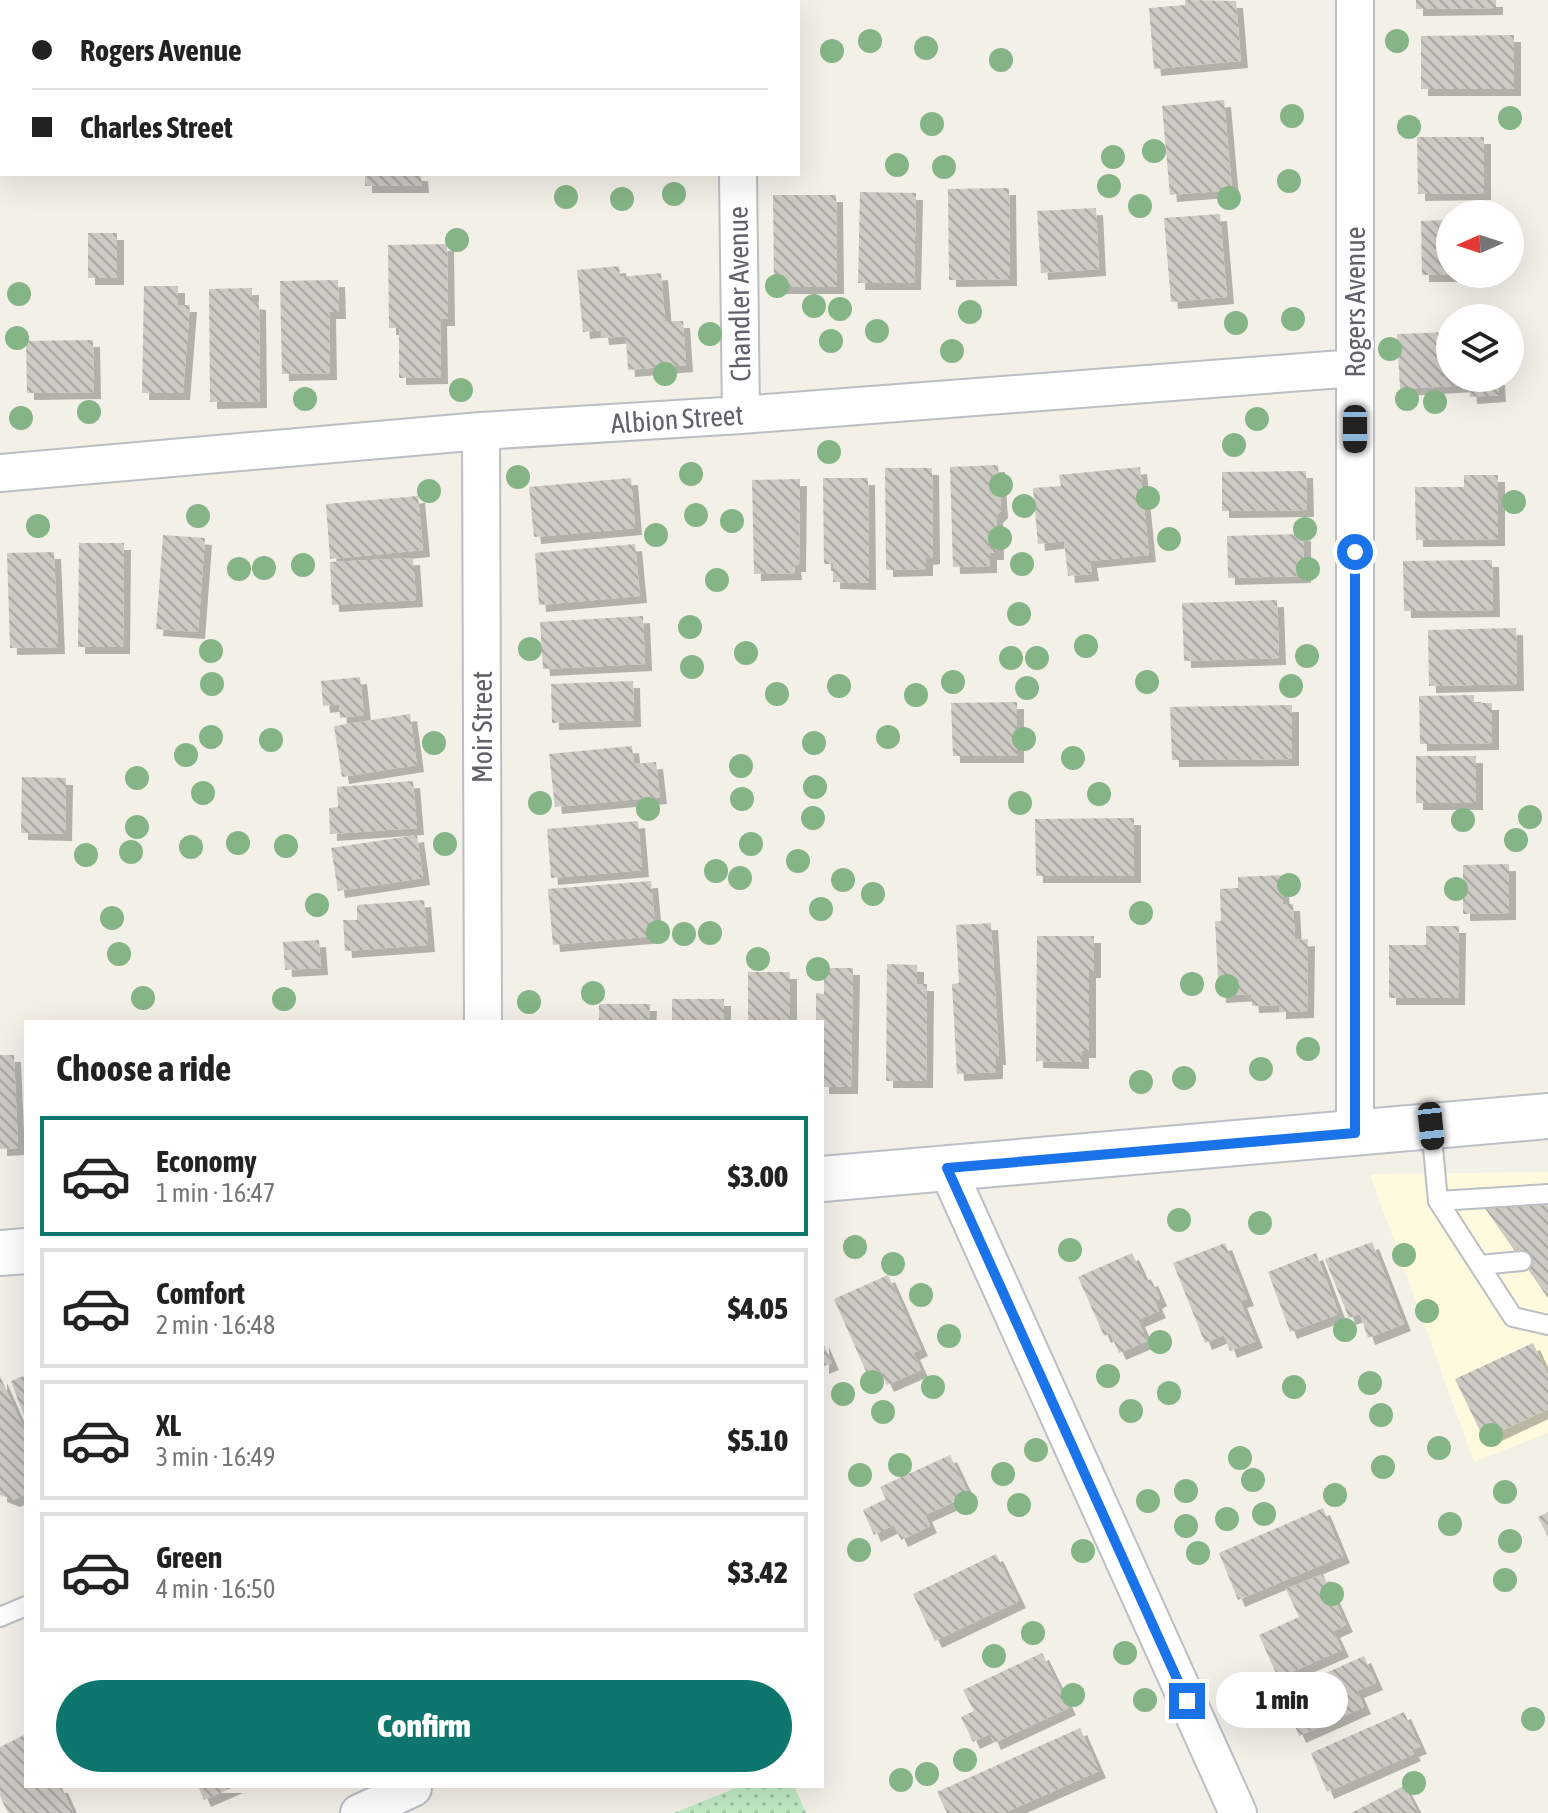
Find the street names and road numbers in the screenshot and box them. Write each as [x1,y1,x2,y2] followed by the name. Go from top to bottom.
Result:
[721,206,757,382] street label: Chandler Avenue
[1339,227,1371,377] street label: Rogers Avenue
[610,398,744,440] street label: Albion Street
[466,671,498,783] street label: Moir Street

